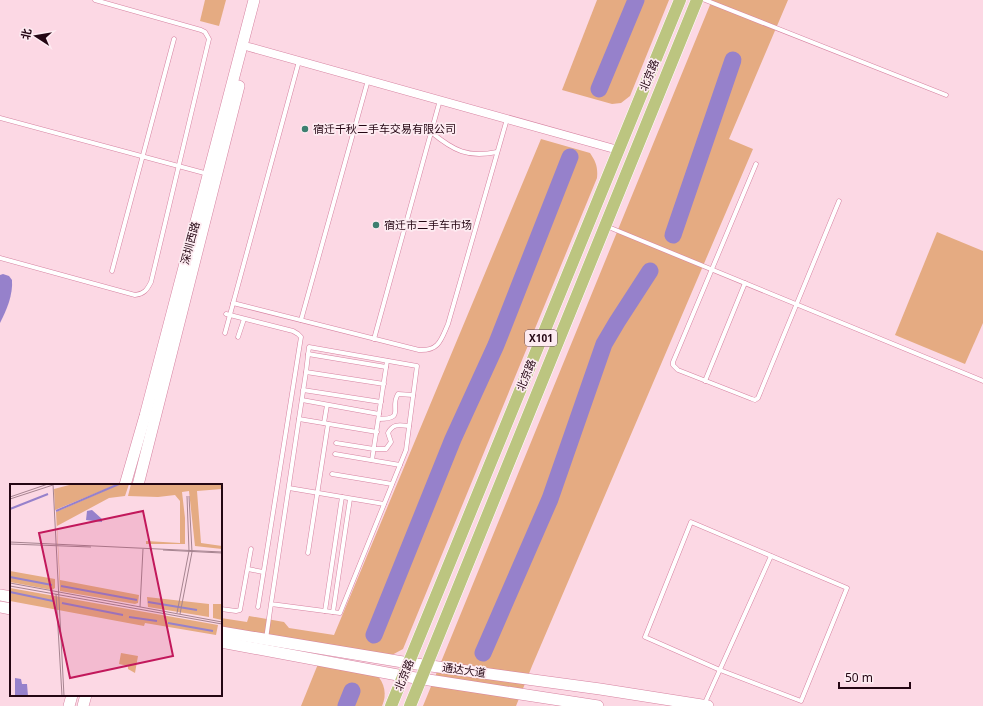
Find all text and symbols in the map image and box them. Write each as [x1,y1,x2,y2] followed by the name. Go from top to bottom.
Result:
[16,16,56,56] north arrow
[17,27,34,41] text: 北
[635,57,662,93] street label: 北京路
[313,121,456,136] place label: 宿迁千秋二手车交易有限公司
[300,124,310,134] marker: 宿迁千秋二手车交易有限公司
[384,217,472,232] place label: 宿迁市二手车市场
[177,220,202,266] street label: 深圳西路
[371,220,381,230] marker: 宿迁市二手车市场
[525,330,557,346] road number: X101
[512,357,539,393] street label: 北京路
[10,484,222,696] inset map
[390,657,417,693] street label: 北京路
[441,659,487,680] street label: 通达大道
[839,664,910,690] scale bar
[845,669,873,686] text: 50 m

